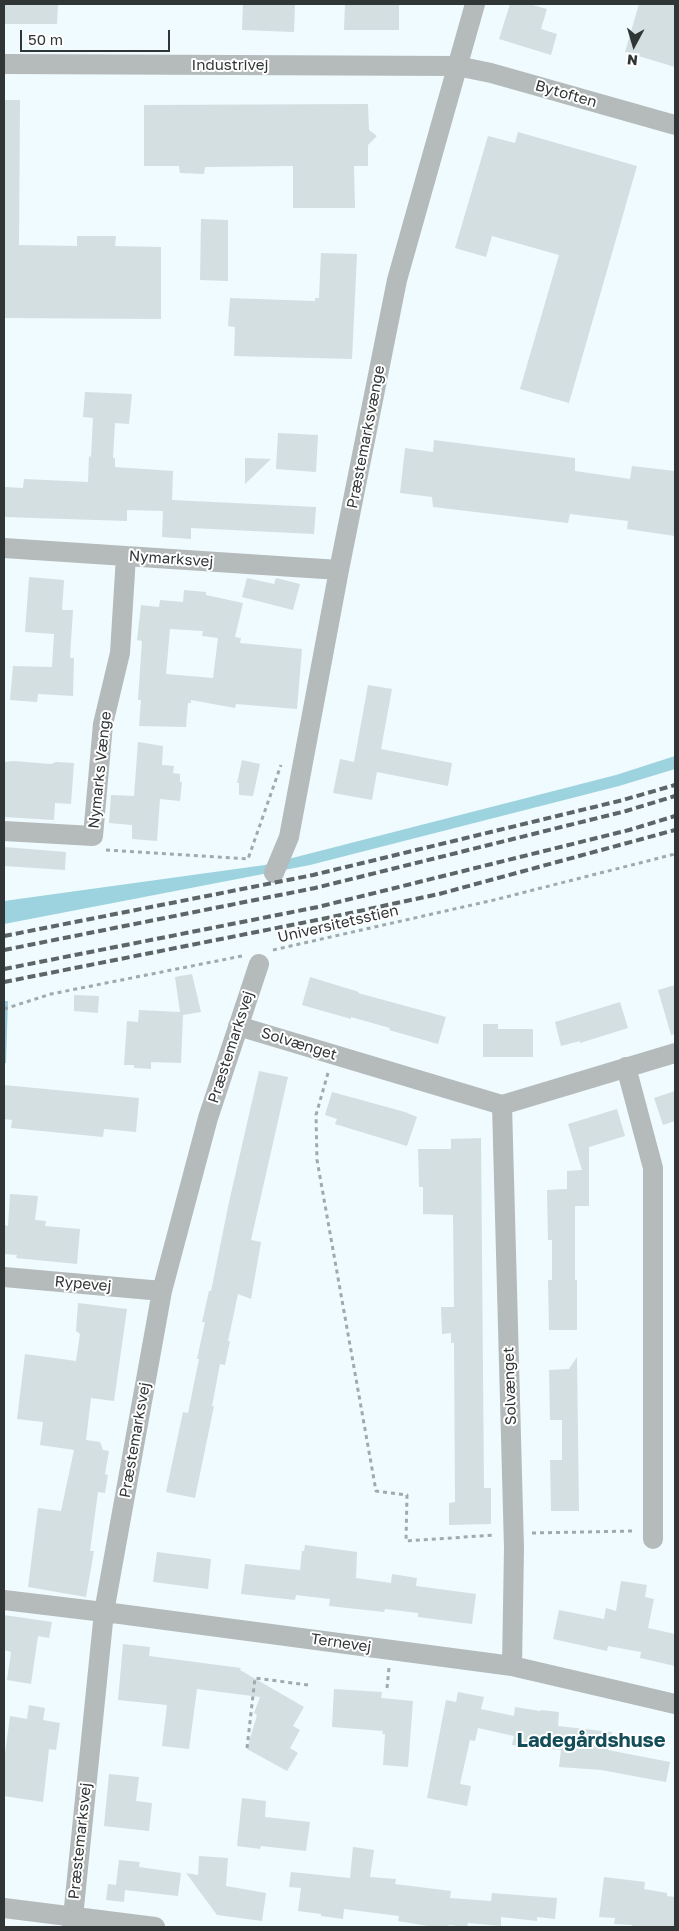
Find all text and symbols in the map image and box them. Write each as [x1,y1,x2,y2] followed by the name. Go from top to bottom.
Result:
[22,20,172,52] scale bar
[609,20,659,70] north arrow
[28,30,63,48] text: 50 m
[626,51,639,69] text: N
[192,56,268,74] street label: Industrivej
[533,77,599,111] street label: Bytoften
[343,364,389,510] street label: Præstemarksvænge
[128,547,214,571] street label: Nymarksvej
[85,710,115,830] street label: Nymarks Vænge
[276,901,400,947] street label: Universitetsstien
[204,989,258,1105] street label: Præstemarksvej
[259,1024,339,1064] street label: Solvænget
[54,1273,112,1295] street label: Rypevej
[500,1347,520,1425] street label: Solvænget
[116,1381,154,1499] street label: Præstemarksvej
[310,1630,372,1656] street label: Ternevej
[516,1729,666,1753] district label: Ladegårdshuse
[65,1782,95,1900] street label: Præstemarksvej

